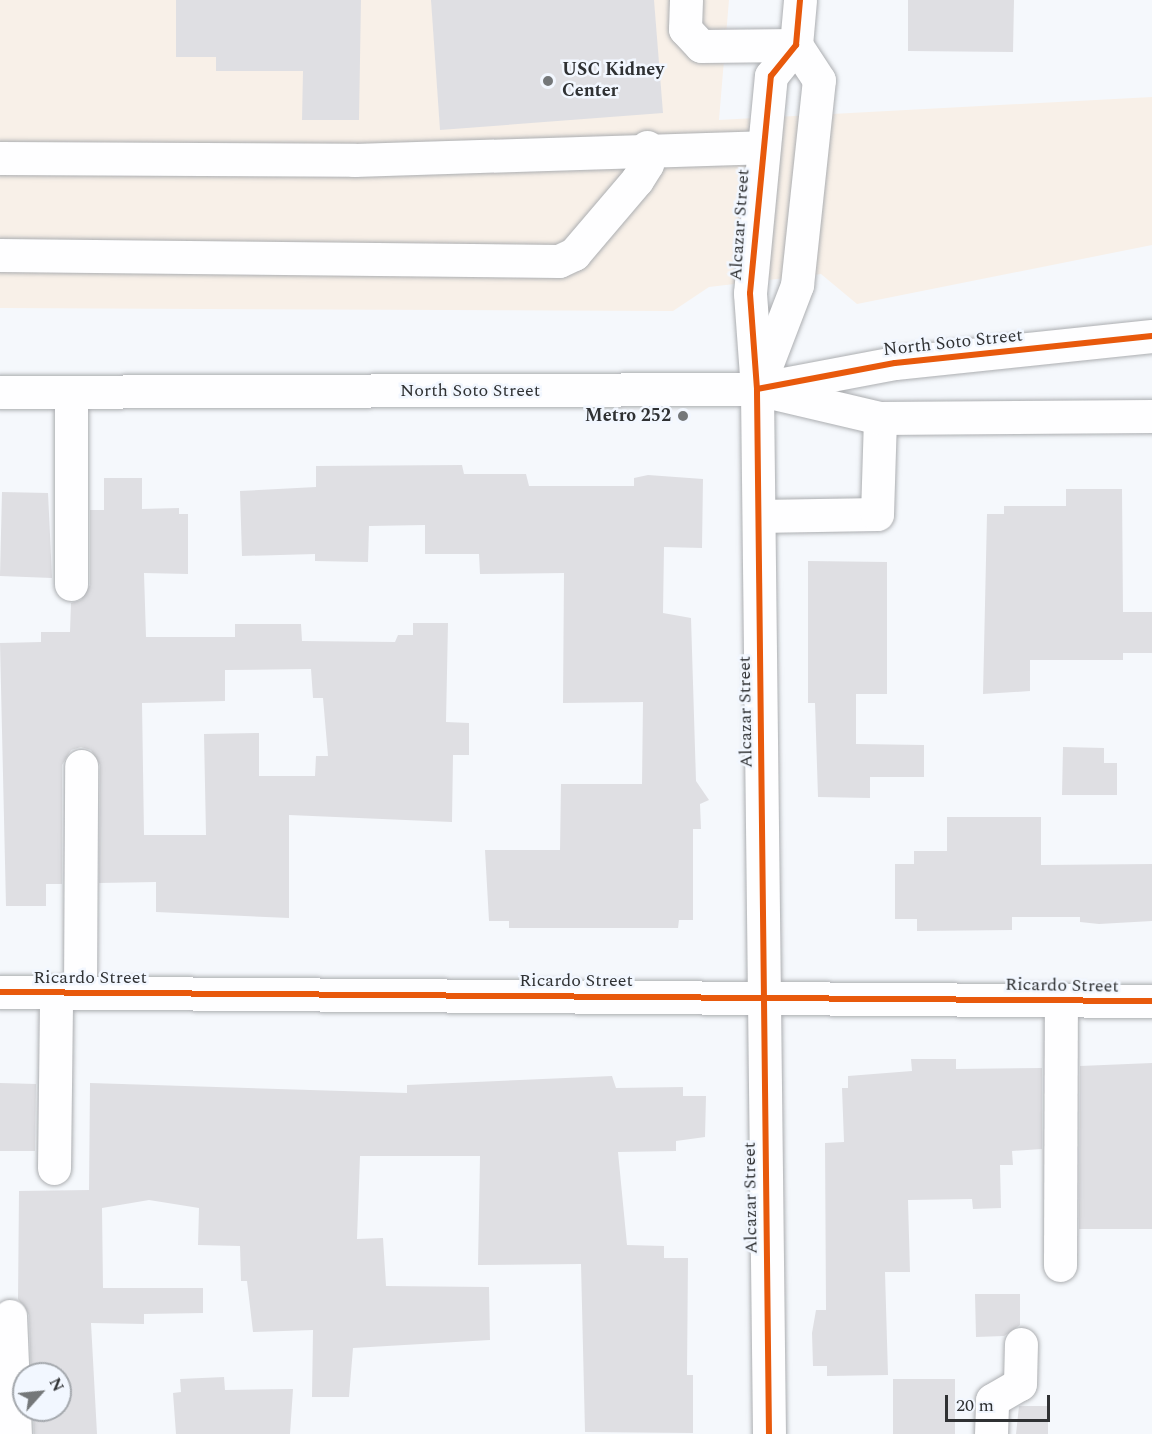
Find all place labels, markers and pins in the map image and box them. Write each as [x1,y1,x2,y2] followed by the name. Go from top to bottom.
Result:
[562,60,664,103] place label: USC Kidney Center
[539,72,557,90] marker: USC Kidney Center
[585,405,671,427] place label: Metro 252
[676,409,690,423] marker: Metro 252

